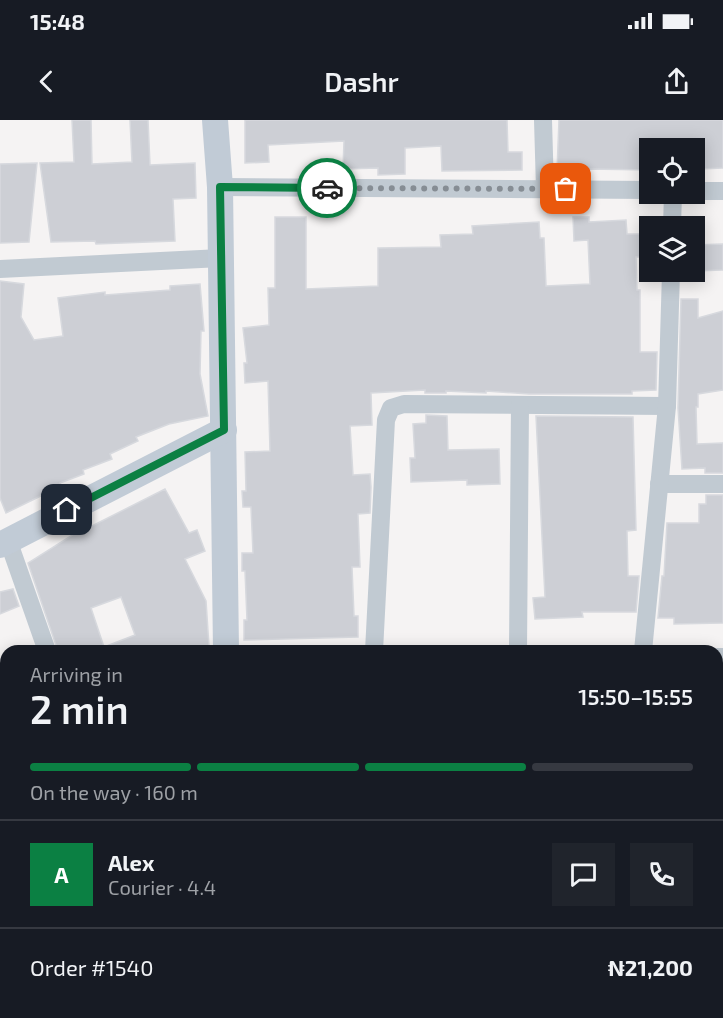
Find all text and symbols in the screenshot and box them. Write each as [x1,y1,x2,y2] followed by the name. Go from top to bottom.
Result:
[30,8,85,34] text: 15:48
[30,65,63,98] icon: back
[324,65,399,97] text: Dashr
[660,65,693,98] icon: share
[639,138,705,282] map controls
[639,138,705,204] button: locate
[297,158,357,218] courier
[540,163,591,214] pin
[311,172,344,205] icon: car
[549,172,582,205] icon: bag
[639,216,705,282] button: layers
[41,484,92,535] pin
[50,493,83,526] icon: home
[30,662,123,686] text: Arriving in
[578,683,693,709] text: 15:50–15:55
[30,685,129,732] text: 2 min
[30,780,198,804] text: On the way · 160 m
[552,843,615,906] button: chat
[630,843,693,906] button: phone
[108,849,154,875] text: Alex
[54,861,69,887] text: A
[108,875,216,899] text: Courier · 4.4
[30,954,153,980] text: Order #1540
[608,954,693,980] text: ₦21,200

